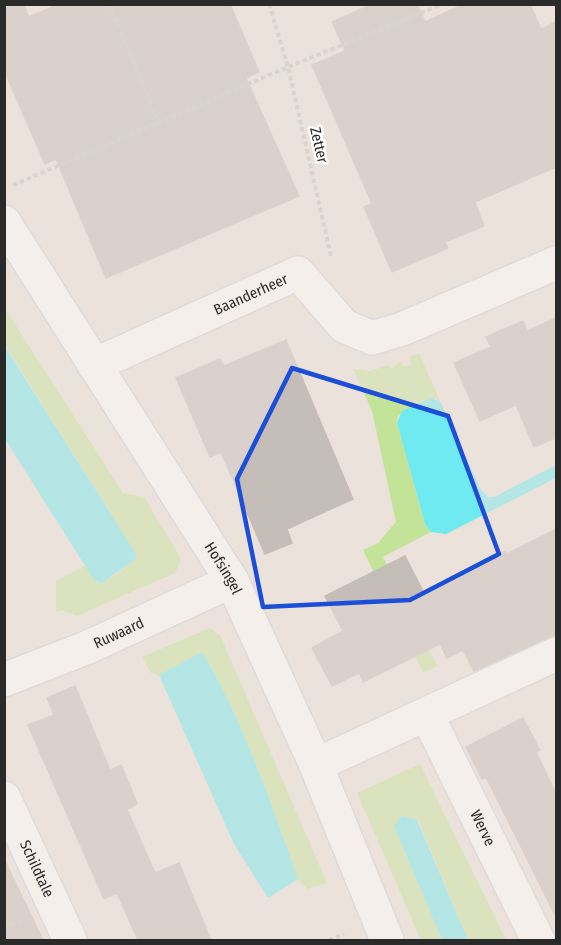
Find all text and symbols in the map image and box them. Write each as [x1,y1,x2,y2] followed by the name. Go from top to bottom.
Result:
[306,125,332,165] street label: Zetter
[211,269,291,319] street label: Baanderheer
[201,539,246,597] street label: Hofsingel
[91,614,147,652] street label: Ruwaard
[466,807,499,849] street label: Werve
[16,837,58,900] street label: Schildtale

